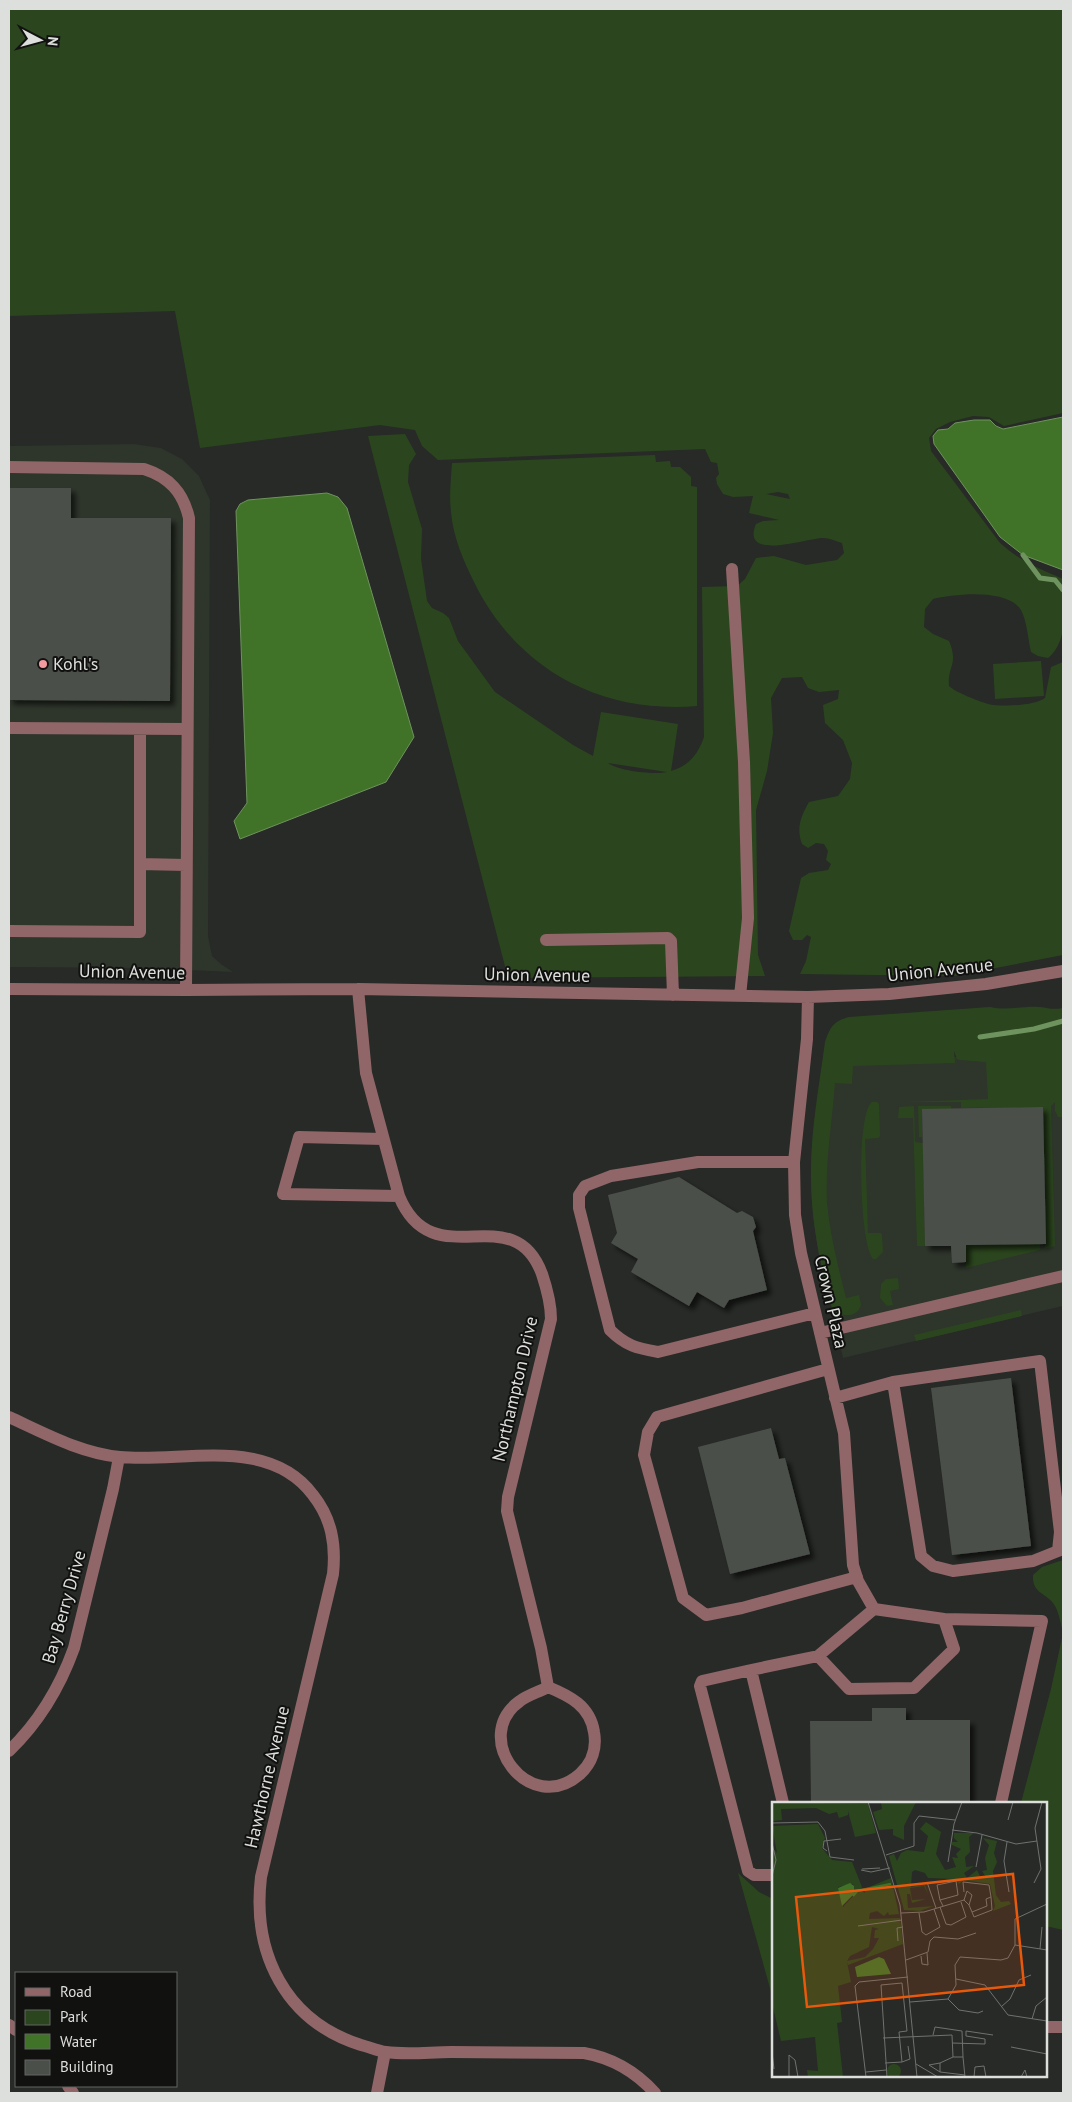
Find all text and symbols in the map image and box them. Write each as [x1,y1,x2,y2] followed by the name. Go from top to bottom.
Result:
[15,15,65,65] north arrow
[43,36,62,47] text: N
[53,652,98,675] place label: Kohl's
[37,658,49,670] marker: Kohl's
[886,953,994,986] street label: Union Avenue
[79,959,185,984] street label: Union Avenue
[484,962,590,987] street label: Union Avenue
[810,1253,853,1351] street label: Crown Plaza
[487,1314,542,1464] street label: Northampton Drive
[36,1548,91,1666] street label: Bay Berry Drive
[239,1703,294,1850] street label: Hawthorne Avenue
[772,1802,1047,2077] inset map
[15,1972,178,2087] legend
[60,1982,92,2001] text: Road
[60,2007,88,2026] text: Park
[60,2032,97,2051] text: Water
[60,2057,114,2076] text: Building

